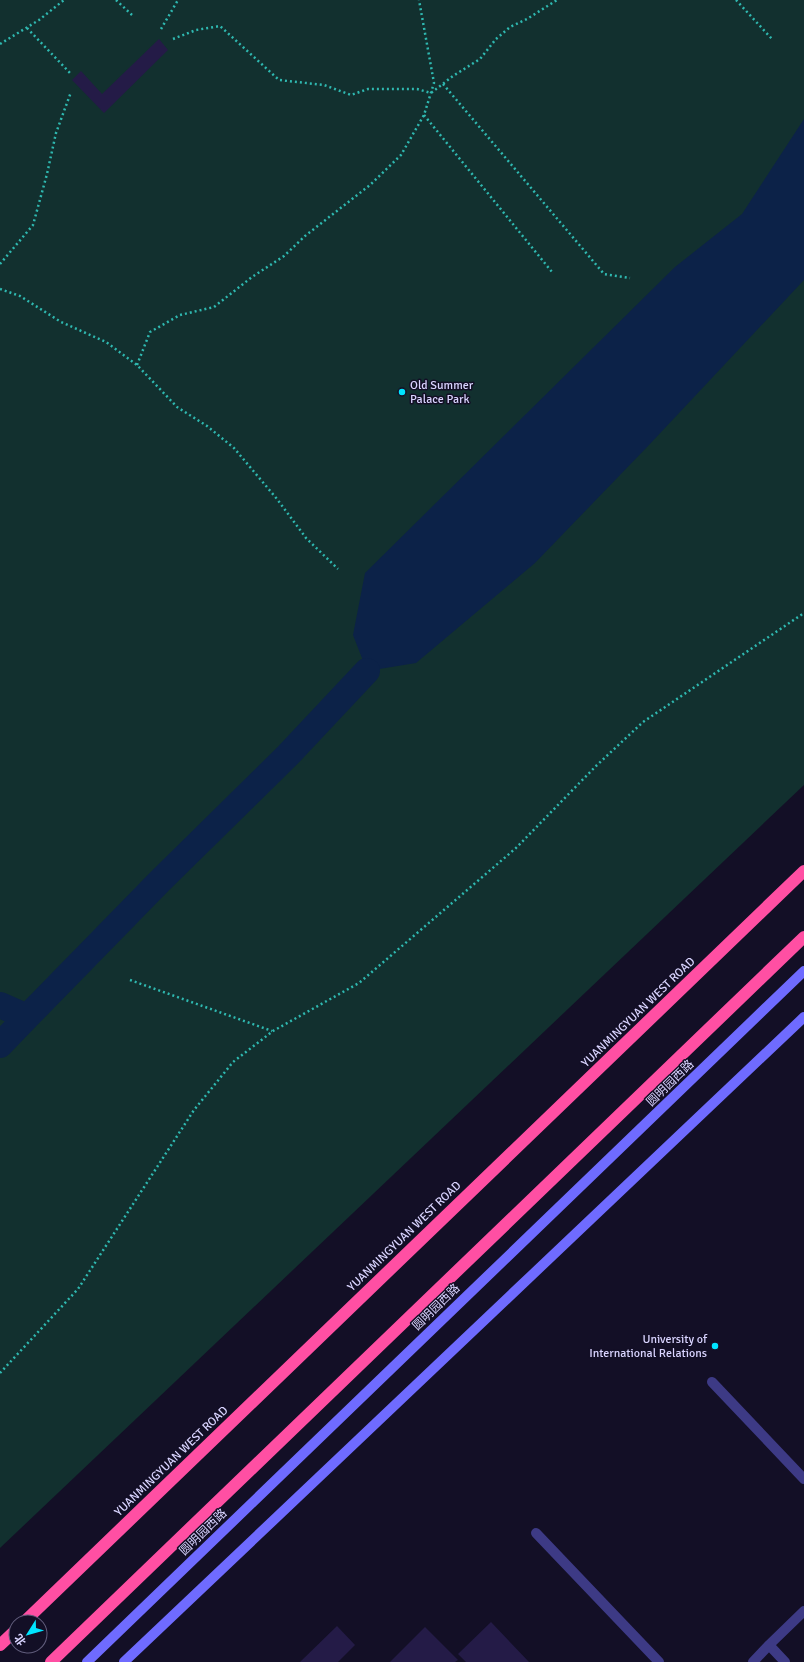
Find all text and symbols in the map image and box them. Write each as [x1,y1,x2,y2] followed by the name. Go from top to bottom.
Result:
[410,378,474,407] place label: Old Summer Palace Park
[397,387,407,397] marker: Old Summer Palace Park
[578,954,698,1071] street label: YUANMINGYUAN WEST ROAD
[644,1057,697,1110] street label: 圆明园西路
[344,1178,464,1295] street label: YUANMINGYUAN WEST ROAD
[410,1281,463,1334] street label: 圆明园西路
[589,1332,708,1361] place label: University of International Relations
[710,1341,720,1351] marker: University of International Relations
[111,1403,231,1520] street label: YUANMINGYUAN WEST ROAD
[177,1506,230,1559] street label: 圆明园西路
[8,1614,48,1654] north arrow
[12,1631,29,1648] text: 北

